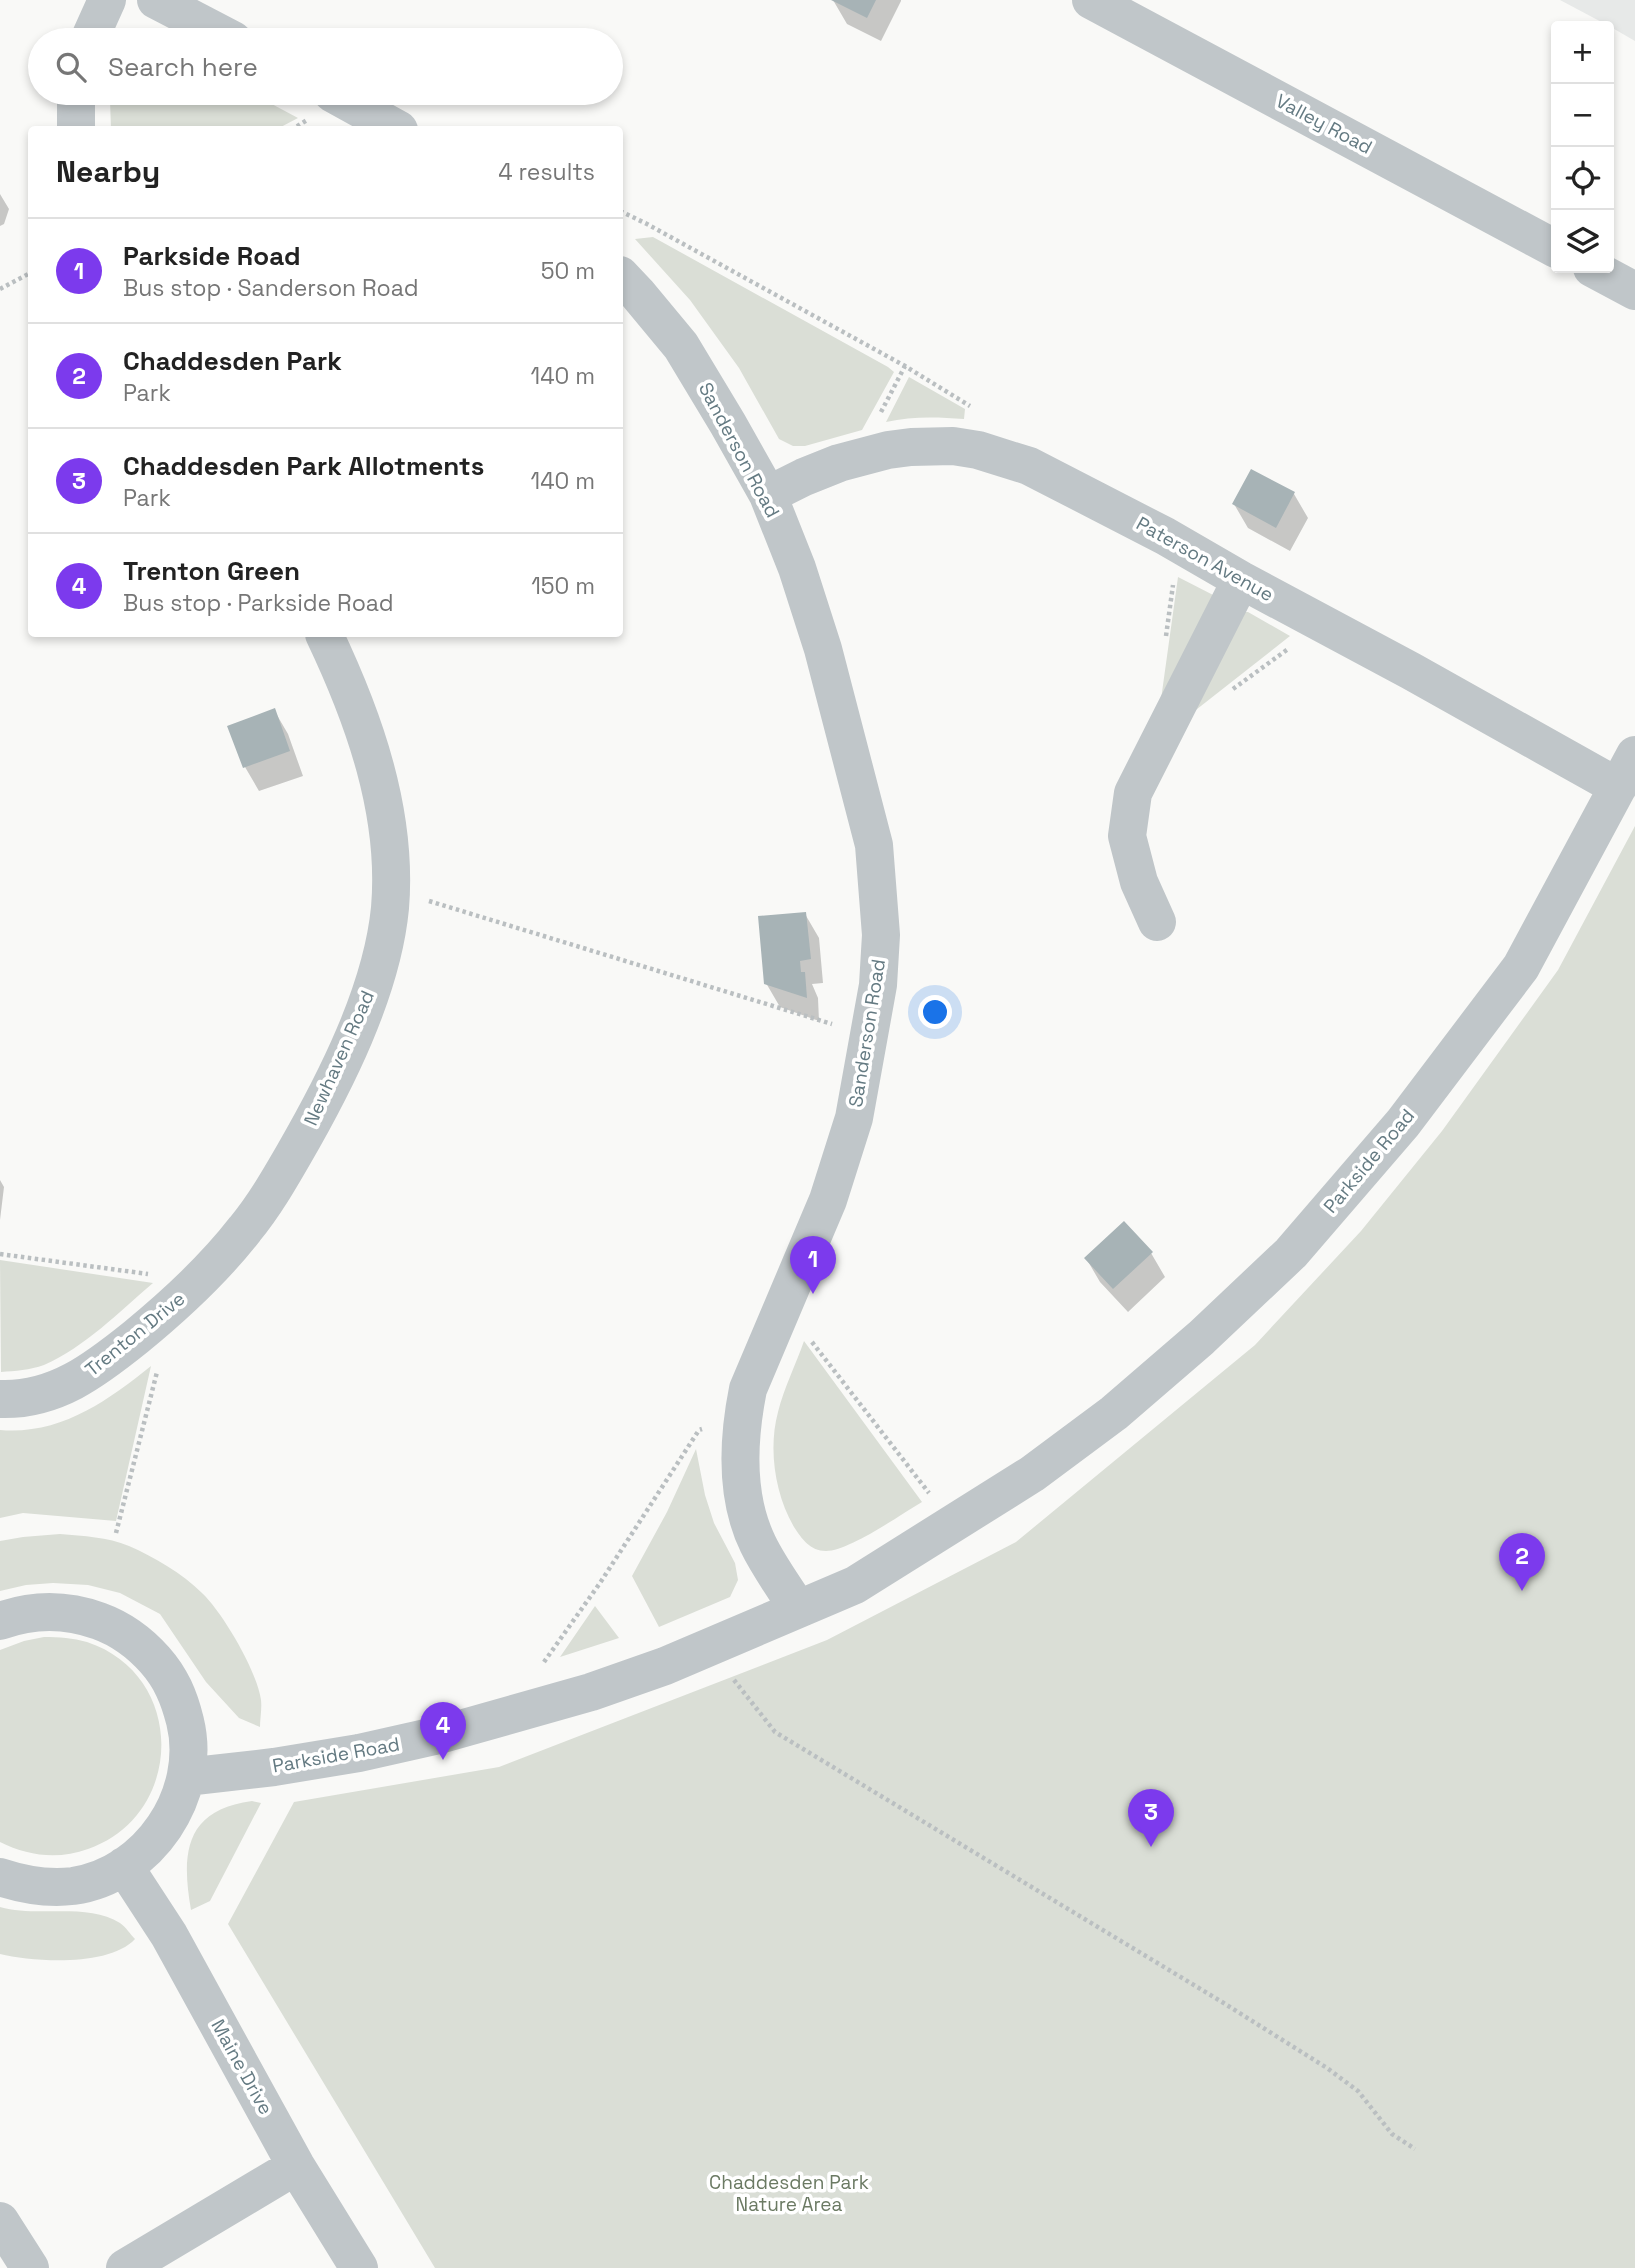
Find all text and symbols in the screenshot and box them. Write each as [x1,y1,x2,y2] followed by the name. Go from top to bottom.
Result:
[1551,21,1614,273] map controls
[1551,21,1614,84] button: +
[28,28,623,105] search box
[52,48,90,86] icon: search
[108,50,258,84] text: Search here
[1551,84,1614,147] button: −
[1271,88,1377,160] street label: Valley Road
[1551,147,1614,210] button: locate
[56,152,160,191] text: Nearby
[498,157,595,187] text: 4 results
[1551,210,1614,273] button: layers
[123,239,301,273] text: Parkside Road
[74,256,84,286] text: 1
[541,256,595,286] text: 50 m
[123,273,419,303] text: Bus stop · Sanderson Road
[123,344,342,378] text: Chaddesden Park
[72,361,86,391] text: 2
[531,361,595,391] text: 140 m
[123,378,171,408] text: Park
[693,378,785,522] street label: Sanderson Road
[123,449,484,483] text: Chaddesden Park Allotments
[72,466,86,496] text: 3
[531,466,595,496] text: 140 m
[123,483,171,513] text: Park
[1132,511,1278,607] street label: Paterson Avenue
[123,554,300,588] text: Trenton Green
[72,571,86,601] text: 4
[531,571,595,601] text: 150 m
[123,588,394,618] text: Bus stop · Parkside Road
[843,957,891,1109] street label: Sanderson Road
[298,987,380,1129] street label: Newhaven Road
[918,995,952,1029] your location
[1318,1104,1420,1218] street label: Parkside Road
[790,1236,836,1294] pin: 1
[80,1286,190,1382] street label: Trenton Drive
[1499,1533,1545,1591] pin: 2
[420,1702,466,1760] pin: 4
[270,1731,402,1779] street label: Parkside Road
[1128,1789,1174,1847] pin: 3
[206,2015,278,2119] street label: Maine Drive
[709,2170,869,2217] park label: Chaddesden Park Nature Area

